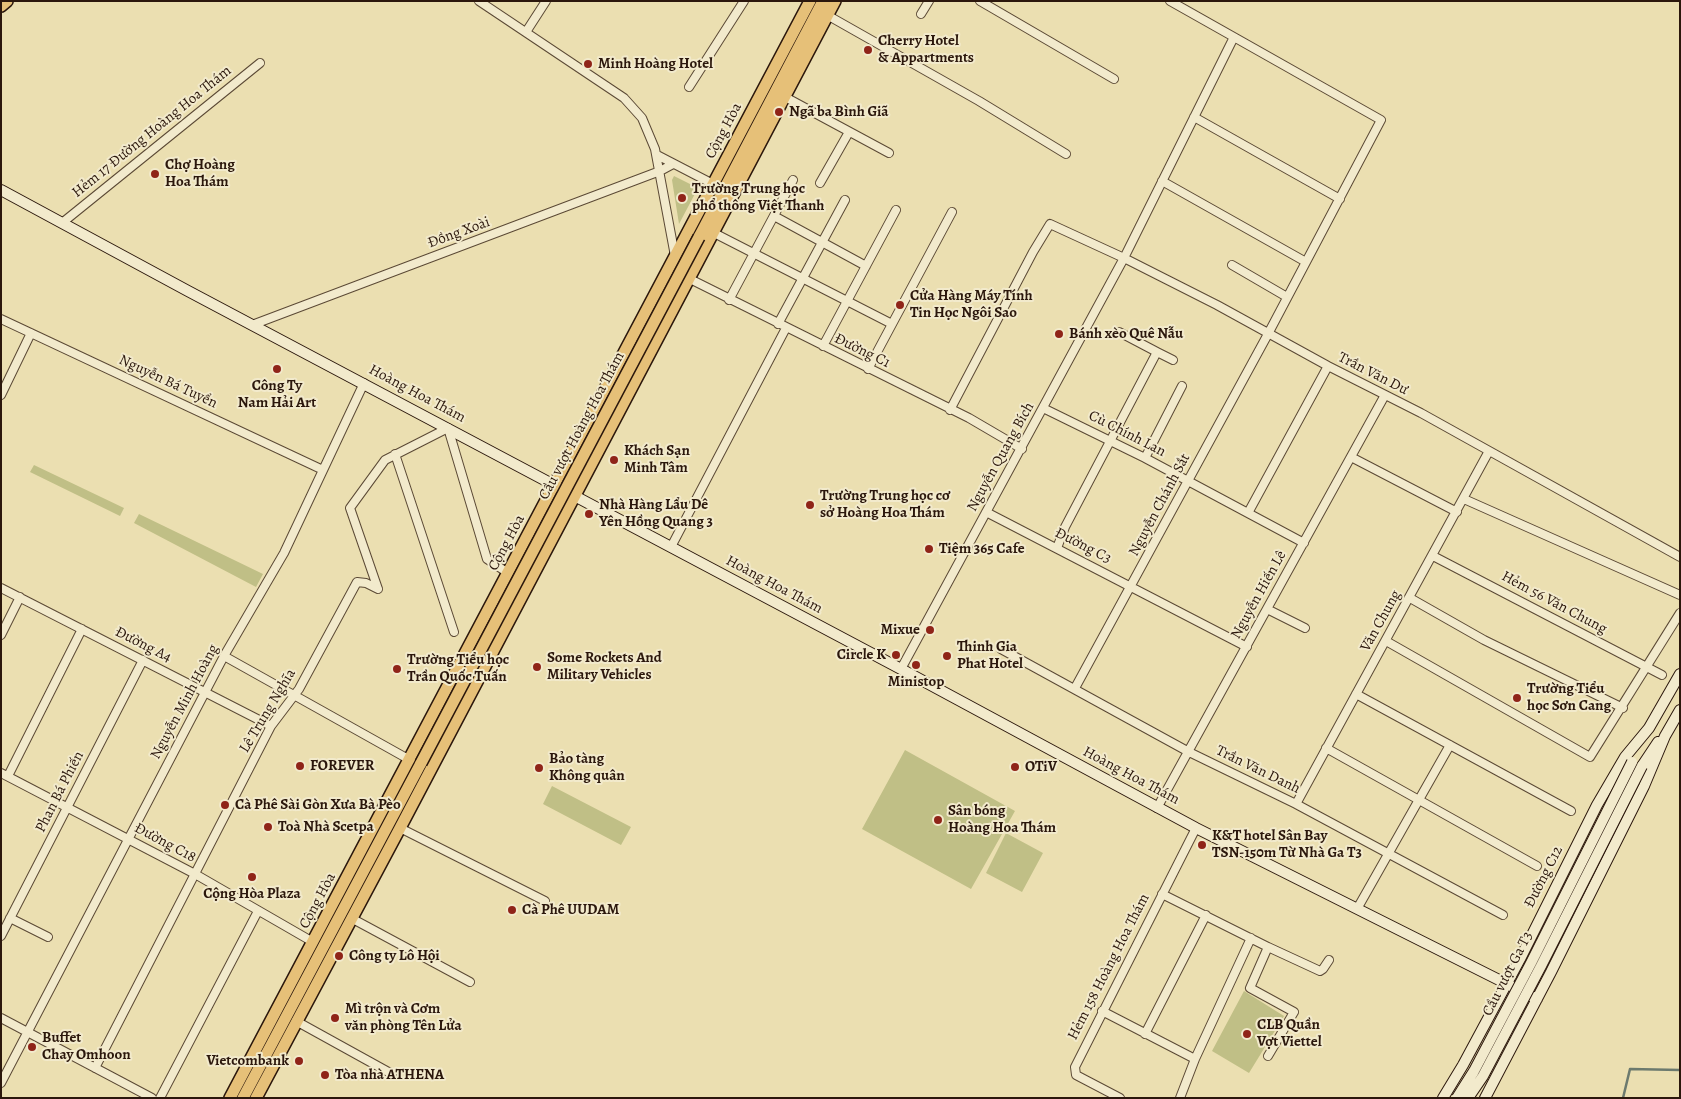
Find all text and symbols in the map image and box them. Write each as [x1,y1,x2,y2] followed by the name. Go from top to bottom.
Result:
[878,32,974,67] place label: Cherry Hotel & Appartments
[862,44,874,56] marker: Cherry Hotel & Appartments
[598,55,713,73] place label: Minh Hoàng Hotel
[582,58,594,70] marker: Minh Hoàng Hotel
[69,62,235,202] street label: Hẻm 17 Đường Hoàng Hoa Thám
[702,100,746,162] street label: Cộng Hòa
[789,103,889,121] place label: Ngã ba Bình Giã
[773,106,785,118] marker: Ngã ba Bình Giã
[165,156,235,191] place label: Chợ Hoàng Hoa Thám
[149,168,161,180] marker: Chợ Hoàng Hoa Thám
[692,180,824,215] place label: Trường Trung học phổ thông Việt Thanh
[676,192,688,204] marker: Trường Trung học phổ thông Việt Thanh
[425,213,493,253] street label: Đồng Xoài
[910,287,1033,322] place label: Cửa Hàng Máy Tính Tin Học Ngôi Sao
[894,299,906,311] marker: Cửa Hàng Máy Tính Tin Học Ngôi Sao
[1069,325,1183,343] place label: Bánh xèo Quê Nẫu
[1053,328,1065,340] marker: Bánh xèo Quê Nẫu
[831,330,893,372] street label: Đường C1
[535,349,629,503] street label: Cầu vượt Hoàng Hoa Thám
[1335,349,1411,399] street label: Trần Văn Dư
[116,351,220,413] street label: Nguyễn Bá Tuyển
[366,361,468,427] street label: Hoàng Hoa Thám
[271,363,283,375] marker: Công Ty Nam Hải Art
[238,377,316,412] place label: Công Ty Nam Hải Art
[964,399,1038,515] street label: Nguyễn Quang Bích
[1085,407,1169,461] street label: Cù Chính Lan
[624,442,690,477] place label: Khách Sạn Minh Tâm
[1125,451,1195,559] street label: Nguyễn Chánh Sắt
[608,454,620,466] marker: Khách Sạn Minh Tâm
[820,487,950,522] place label: Trường Trung học cơ sở Hoàng Hoa Thám
[599,496,713,531] place label: Nhà Hàng Lẩu Dê Yên Hồng Quang 3
[804,499,816,511] marker: Trường Trung học cơ sở Hoàng Hoa Thám
[583,508,595,520] marker: Nhà Hàng Lẩu Dê Yên Hồng Quang 3
[485,512,529,574] street label: Cộng Hòa
[1052,524,1114,568] street label: Đường C3
[939,540,1025,558] place label: Tiệm 365 Cafe
[923,543,935,555] marker: Tiệm 365 Cafe
[1227,548,1291,642] street label: Nguyễn Hiến Lê
[723,552,825,618] street label: Hoàng Hoa Thám
[1498,568,1610,638] street label: Hẻm 56 Văn Chung
[1357,587,1405,655] street label: Văn Chung
[881,621,920,639] place label: Mixue
[112,623,174,667] street label: Đường A4
[924,624,936,636] marker: Mixue
[957,638,1023,673] place label: Thinh Gia Phat Hotel
[147,641,223,763] street label: Nguyễn Minh Hoàng
[837,646,886,664] place label: Circle K
[547,649,662,684] place label: Some Rockets And Military Vehicles
[890,649,902,661] marker: Circle K
[941,650,953,662] marker: Thinh Gia Phat Hotel
[407,651,509,686] place label: Trường Tiểu học Trần Quốc Tuấn
[910,659,922,671] marker: Ministop
[531,661,543,673] marker: Some Rockets And Military Vehicles
[391,663,403,675] marker: Trường Tiểu học Trần Quốc Tuấn
[236,666,300,756] street label: Lê Trung Nghĩa
[888,673,944,691] place label: Ministop
[1527,680,1611,715] place label: Trường Tiểu học Sơn Cang
[1511,692,1523,704] marker: Trường Tiểu học Sơn Cang
[1213,742,1303,798] street label: Trần Văn Danh
[1080,743,1182,809] street label: Hoàng Hoa Thám
[32,748,88,836] street label: Phan Bá Phiến
[549,750,625,785] place label: Bảo tàng Không quân
[310,757,374,775] place label: FOREVER
[1025,758,1057,776] place label: OTiV
[294,760,306,772] marker: FOREVER
[1009,761,1021,773] marker: OTiV
[533,762,545,774] marker: Bảo tàng Không quân
[235,796,401,814] place label: Cà Phê Sài Gòn Xưa Bà Pèo
[219,799,231,811] marker: Cà Phê Sài Gòn Xưa Bà Pèo
[948,802,1056,837] place label: Sân bóng Hoàng Hoa Thám
[932,814,944,826] marker: Sân bóng Hoàng Hoa Thám
[278,818,374,836] place label: Toà Nhà Scetpa
[131,819,199,867] street label: Đường C18
[262,821,274,833] marker: Toà Nhà Scetpa
[1212,827,1362,862] place label: K&T hotel Sân Bay TSN-150m Từ Nhà Ga T3
[1196,839,1208,851] marker: K&T hotel Sân Bay TSN-150m Từ Nhà Ga T3
[1521,843,1567,911] street label: Đường C12
[296,870,340,932] street label: Cộng Hòa
[246,871,258,883] marker: Cộng Hòa Plaza
[203,885,301,903] place label: Cộng Hòa Plaza
[1064,891,1154,1043] street label: Hẻm 158 Hoàng Hoa Thám
[522,901,619,919] place label: Cà Phê UUDAM
[506,904,518,916] marker: Cà Phê UUDAM
[1479,929,1537,1019] street label: Cầu vượt Ga T3
[349,947,440,965] place label: Công ty Lô Hội
[333,950,345,962] marker: Công ty Lô Hội
[345,1000,462,1035] place label: Mì trộn và Cơm văn phòng Tên Lửa
[329,1012,341,1024] marker: Mì trộn và Cơm văn phòng Tên Lửa
[1257,1016,1322,1051] place label: CLB Quần Vợt Viettel
[1241,1028,1253,1040] marker: CLB Quần Vợt Viettel
[42,1029,131,1064] place label: Buffet Chay Omhoon
[26,1041,38,1053] marker: Buffet Chay Omhoon
[206,1052,289,1070] place label: Vietcombank
[293,1055,305,1067] marker: Vietcombank
[335,1066,444,1084] place label: Tòa nhà ATHENA
[319,1069,331,1081] marker: Tòa nhà ATHENA

